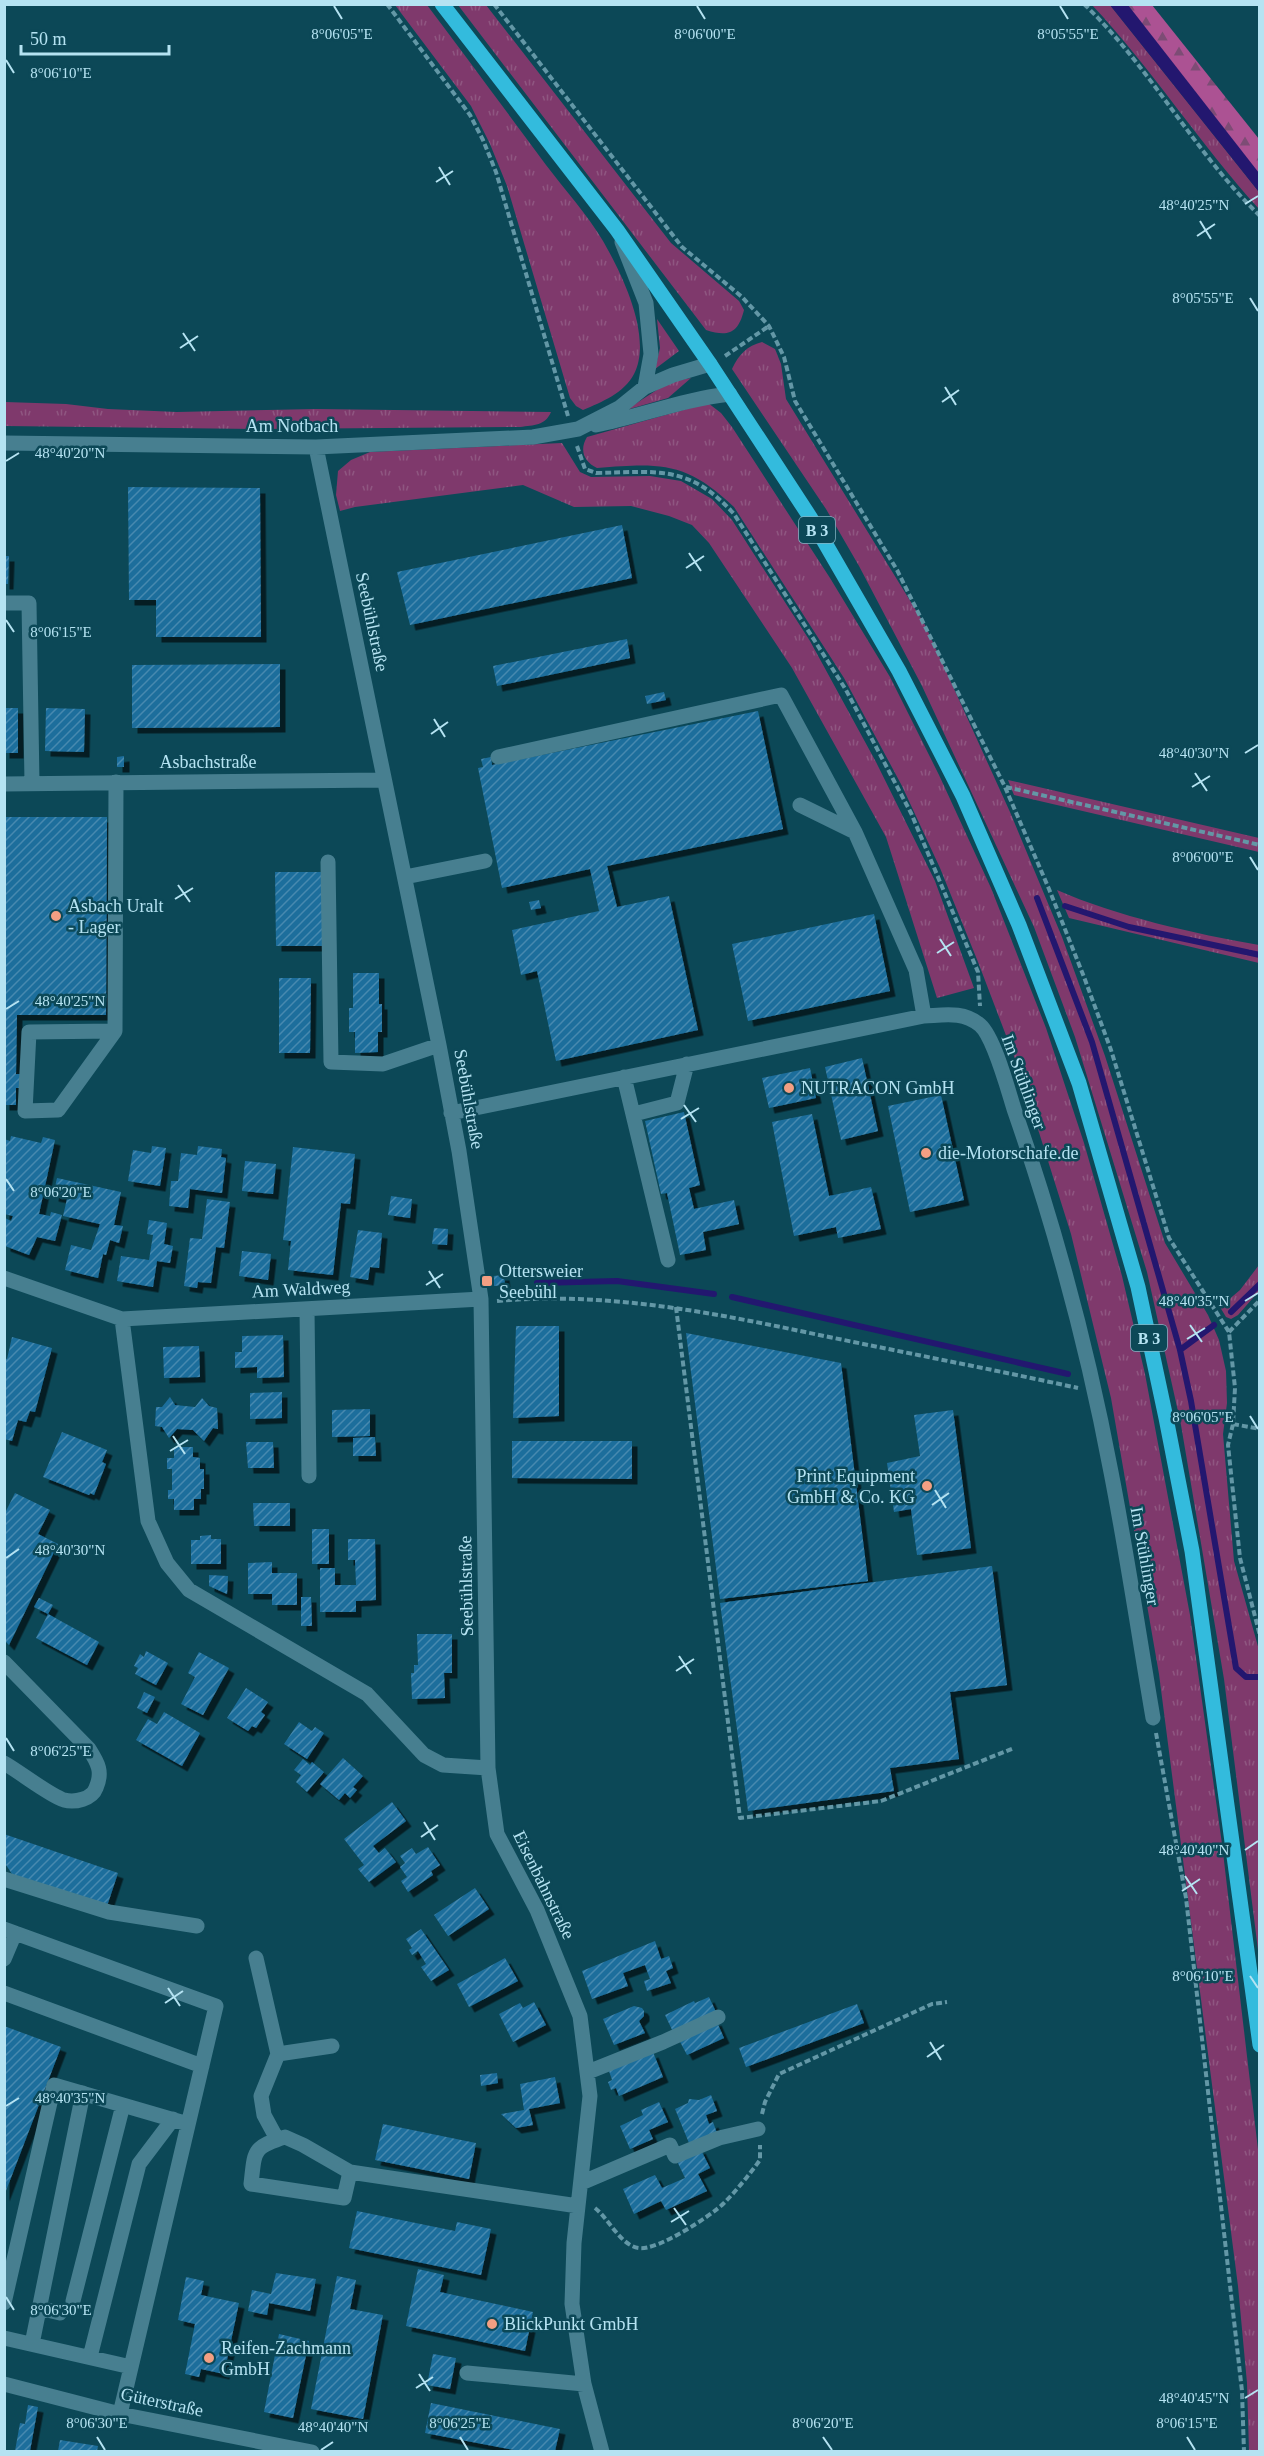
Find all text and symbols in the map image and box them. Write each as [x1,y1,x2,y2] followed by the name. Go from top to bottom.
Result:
[21,18,170,56] scale bar
[311,26,373,42] text: 8°06'05"E
[674,26,736,42] text: 8°06'00"E
[1037,26,1099,42] text: 8°05'55"E
[30,29,67,49] text: 50 m
[30,65,92,81] text: 8°06'10"E
[1159,197,1229,213] text: 48°40'25"N
[1172,290,1234,306] text: 8°05'55"E
[246,416,338,436] street label: Am Notbach
[35,445,105,461] text: 48°40'20"N
[799,517,835,543] road number: B 3
[352,571,392,673] street label: Seebühlstraße
[30,624,92,640] text: 8°06'15"E
[1159,745,1229,761] text: 48°40'30"N
[160,752,256,772] street label: Asbachstraße
[1172,849,1234,865] text: 8°06'00"E
[68,896,163,937] place label: Asbach Uralt - Lager
[49,909,63,923] marker: Asbach Uralt - Lager
[35,993,105,1009] text: 48°40'25"N
[998,1032,1050,1132] street label: Im Stühlinger
[450,1048,488,1150] street label: Seebühlstraße
[801,1078,955,1098] place label: NUTRACON GmbH
[782,1081,796,1095] marker: NUTRACON GmbH
[938,1143,1078,1163] place label: die-Motorschafe.de
[919,1146,933,1160] marker: die-Motorschafe.de
[30,1184,92,1200] text: 8°06'20"E
[499,1261,583,1302] place label: Ottersweier Seebühl
[480,1274,494,1288] marker: Ottersweier Seebühl
[251,1276,351,1302] street label: Am Waldweg
[1159,1293,1229,1309] text: 48°40'35"N
[1131,1325,1167,1351] road number: B 3
[1172,1409,1234,1425] text: 8°06'05"E
[787,1466,915,1507] place label: Print Equipment GmbH & Co. KG
[920,1479,934,1493] marker: Print Equipment GmbH & Co. KG
[1127,1505,1163,1607] street label: Im Stühlinger
[455,1535,477,1637] street label: Seebühlstraße
[35,1542,105,1558] text: 48°40'30"N
[30,1743,92,1759] text: 8°06'25"E
[509,1828,579,1942] street label: Eisenbahnstraße
[1159,1842,1229,1858] text: 48°40'40"N
[1172,1968,1234,1984] text: 8°06'10"E
[35,2090,105,2106] text: 48°40'35"N
[30,2302,92,2318] text: 8°06'30"E
[504,2314,639,2334] place label: BlickPunkt GmbH
[485,2317,499,2331] marker: BlickPunkt GmbH
[221,2338,351,2379] place label: Reifen-Zachmann GmbH
[202,2351,216,2365] marker: Reifen-Zachmann GmbH
[119,2383,205,2421] street label: Güterstraße
[1159,2390,1229,2406] text: 48°40'45"N
[66,2415,128,2431] text: 8°06'30"E
[429,2415,491,2431] text: 8°06'25"E
[792,2415,854,2431] text: 8°06'20"E
[1156,2415,1218,2431] text: 8°06'15"E
[298,2419,368,2435] text: 48°40'40"N

